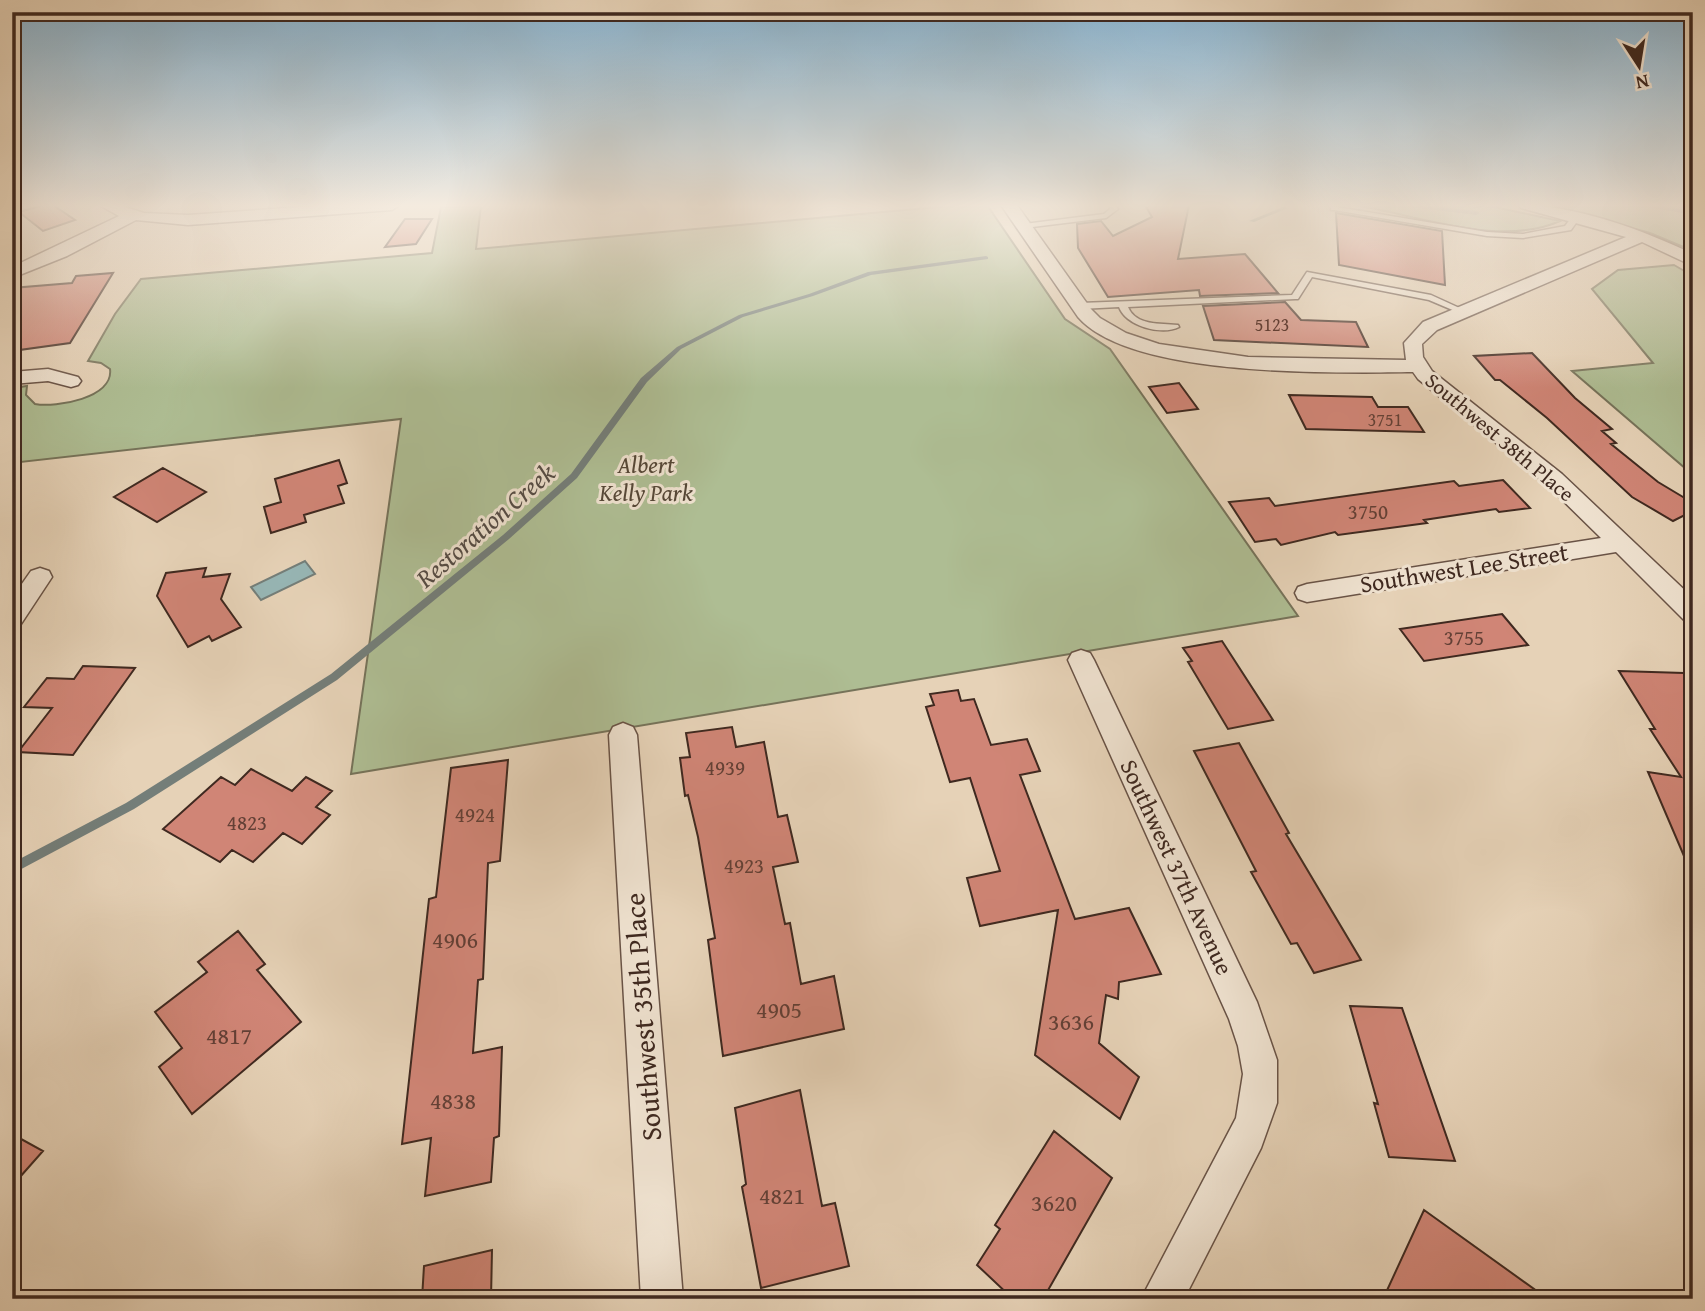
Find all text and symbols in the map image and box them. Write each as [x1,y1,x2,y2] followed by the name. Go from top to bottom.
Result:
[1604,32,1674,102] north arrow
[1633,68,1652,98] text: N
[1255,311,1289,338] house number: 5123
[1419,365,1582,509] street label: Southwest 38th Place
[1368,406,1402,433] house number: 3751
[598,447,693,510] park label: Albert Kelly Park
[406,453,563,597] water label: Restoration Creek
[1348,496,1388,527] house number: 3750
[1357,534,1571,602] street label: Southwest Lee Street
[1444,622,1484,653] house number: 3755
[705,752,745,783] house number: 4939
[1112,754,1242,980] street label: Southwest 37th Avenue
[455,799,495,830] house number: 4924
[227,807,267,838] house number: 4823
[724,850,764,881] house number: 4923
[613,891,671,1143] street label: Southwest 35th Place
[432,922,478,957] house number: 4906
[756,992,802,1027] house number: 4905
[1048,1004,1094,1039] house number: 3636
[206,1018,252,1053] house number: 4817
[430,1083,476,1118] house number: 4838
[759,1178,805,1213] house number: 4821
[1031,1185,1077,1220] house number: 3620

